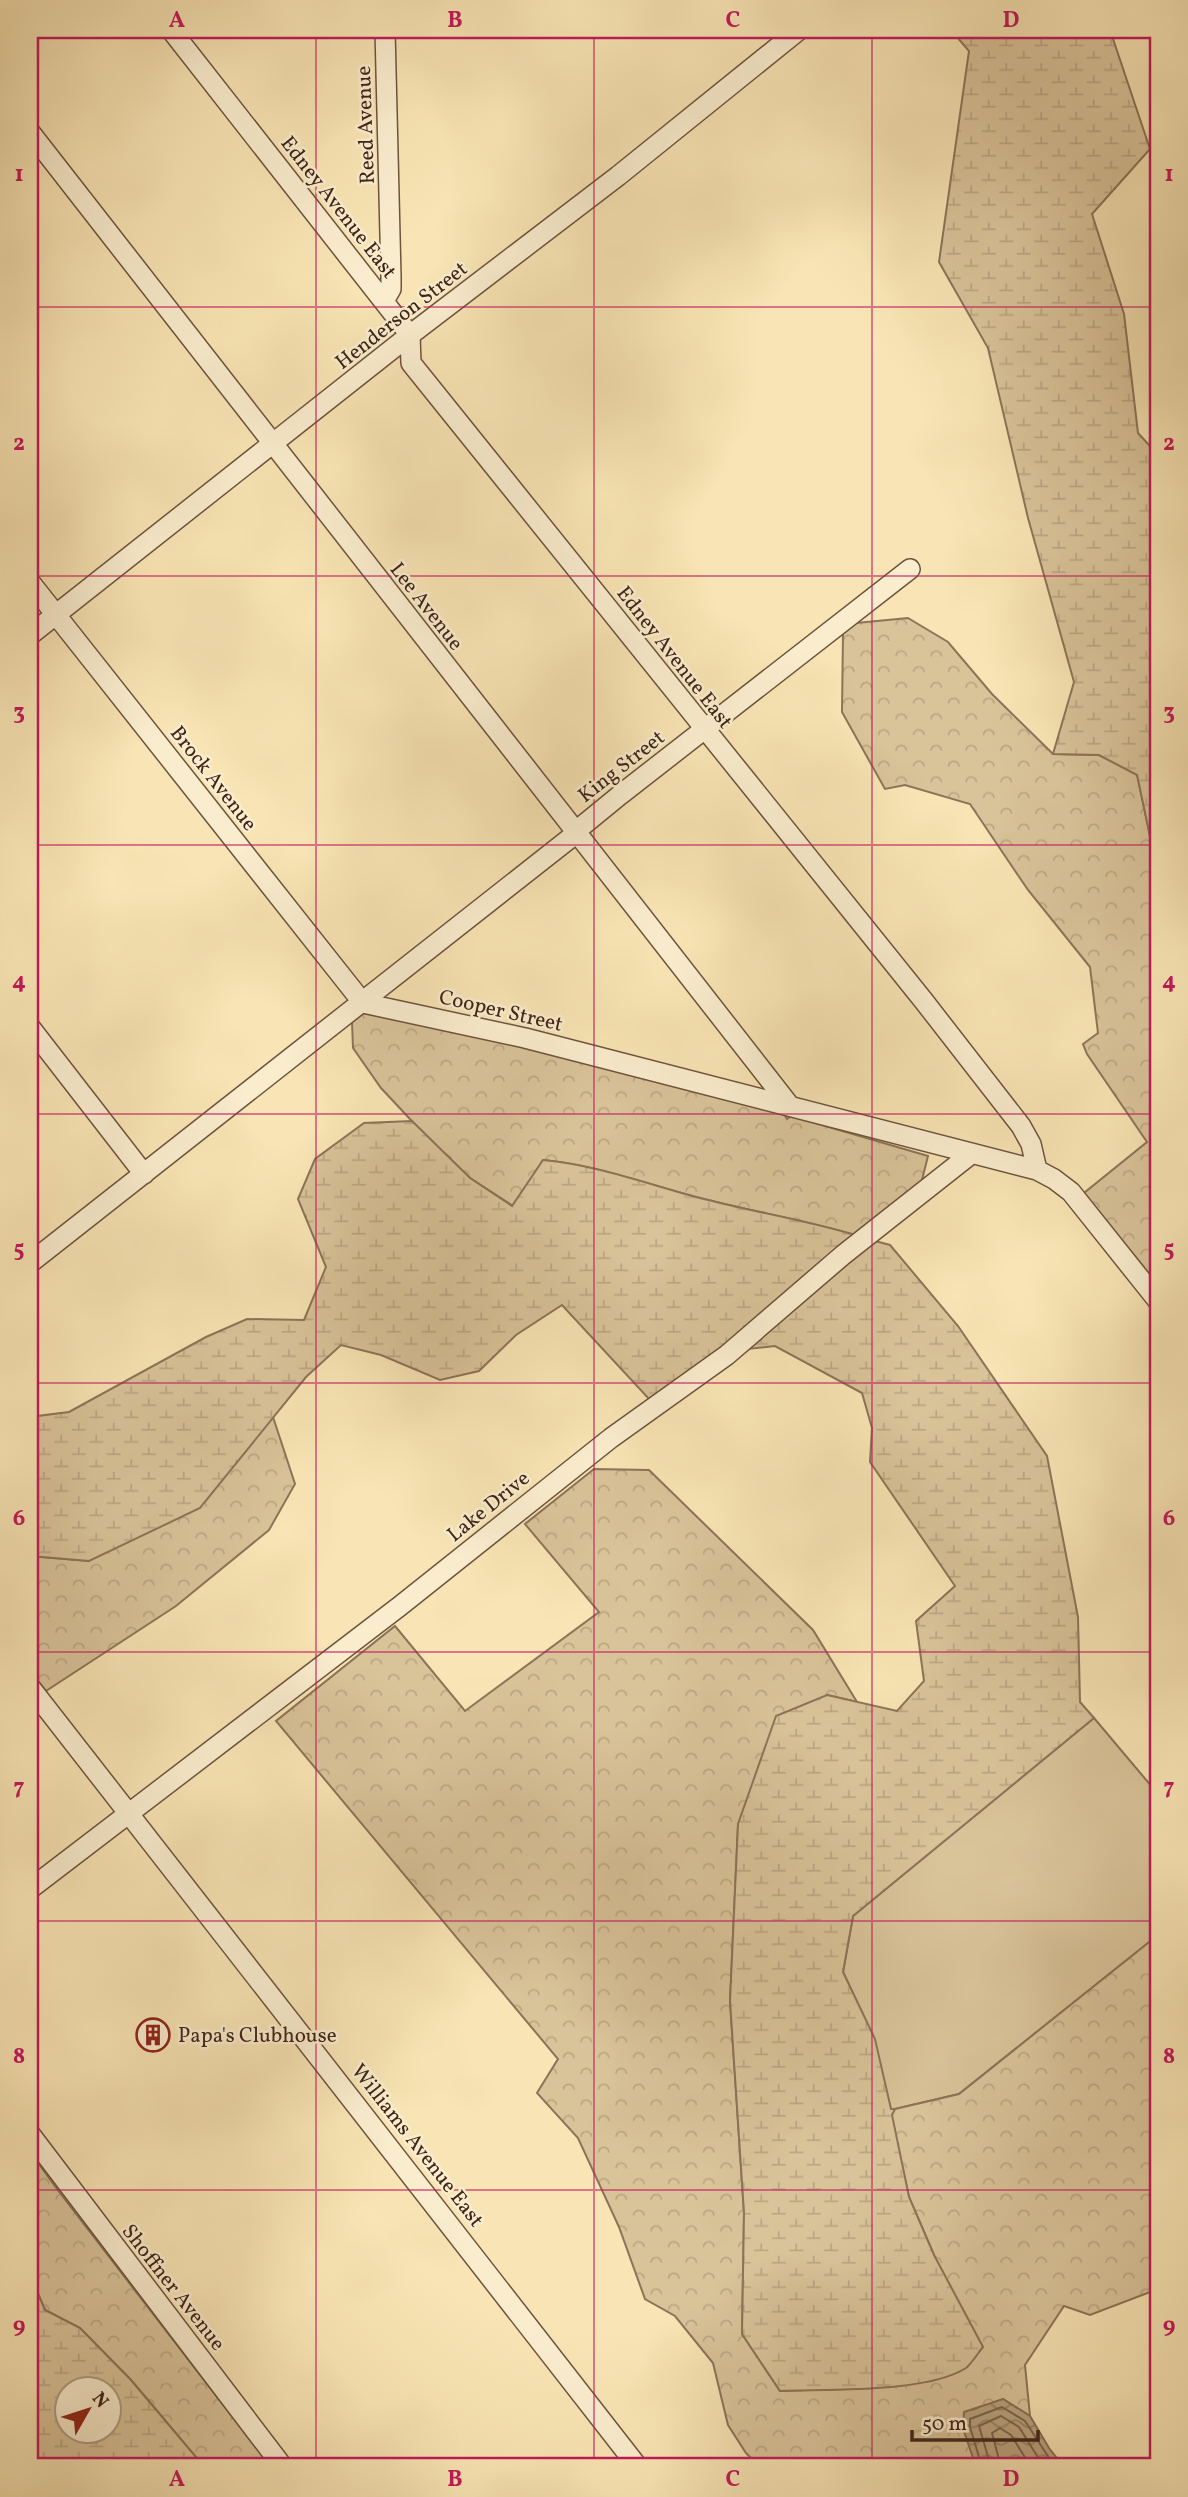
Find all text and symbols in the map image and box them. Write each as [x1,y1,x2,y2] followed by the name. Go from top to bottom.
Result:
[169,5,185,37] text: A
[447,5,463,37] text: B
[726,5,740,37] text: C
[1003,5,1020,37] text: D
[350,65,383,185] street label: Reed Avenue
[273,130,403,285] street label: Edney Avenue East
[14,159,24,191] text: 1
[1164,159,1174,191] text: 1
[330,255,474,377] street label: Henderson Street
[13,428,25,460] text: 2
[1163,428,1175,460] text: 2
[382,557,469,657] street label: Lee Avenue
[609,580,739,735] street label: Edney Avenue East
[13,697,25,729] text: 3
[1163,697,1175,729] text: 3
[163,720,263,838] street label: Brock Avenue
[572,724,671,810] street label: King Street
[12,966,26,998] text: 4
[1162,966,1176,998] text: 4
[436,983,565,1040] street label: Cooper Street
[13,1234,25,1266] text: 5
[1163,1234,1175,1266] text: 5
[441,1465,536,1550] street label: Lake Drive
[13,1503,25,1535] text: 6
[1163,1503,1175,1535] text: 6
[14,1772,25,1804] text: 7
[1164,1772,1175,1804] text: 7
[134,2016,172,2054] building icon: Papa's Clubhouse
[178,2022,337,2051] place label: Papa's Clubhouse
[13,2041,25,2073] text: 8
[1163,2041,1175,2073] text: 8
[344,2058,490,2234] street label: Williams Avenue East
[114,2219,231,2357] street label: Shoffner Avenue
[13,2310,25,2342] text: 9
[1163,2310,1175,2342] text: 9
[52,2374,122,2444] north arrow
[85,2387,114,2414] text: N
[912,2399,1038,2443] scale bar
[922,2410,967,2439] text: 50 m
[169,2464,185,2496] text: A
[447,2464,463,2496] text: B
[726,2464,740,2496] text: C
[1003,2464,1020,2496] text: D

